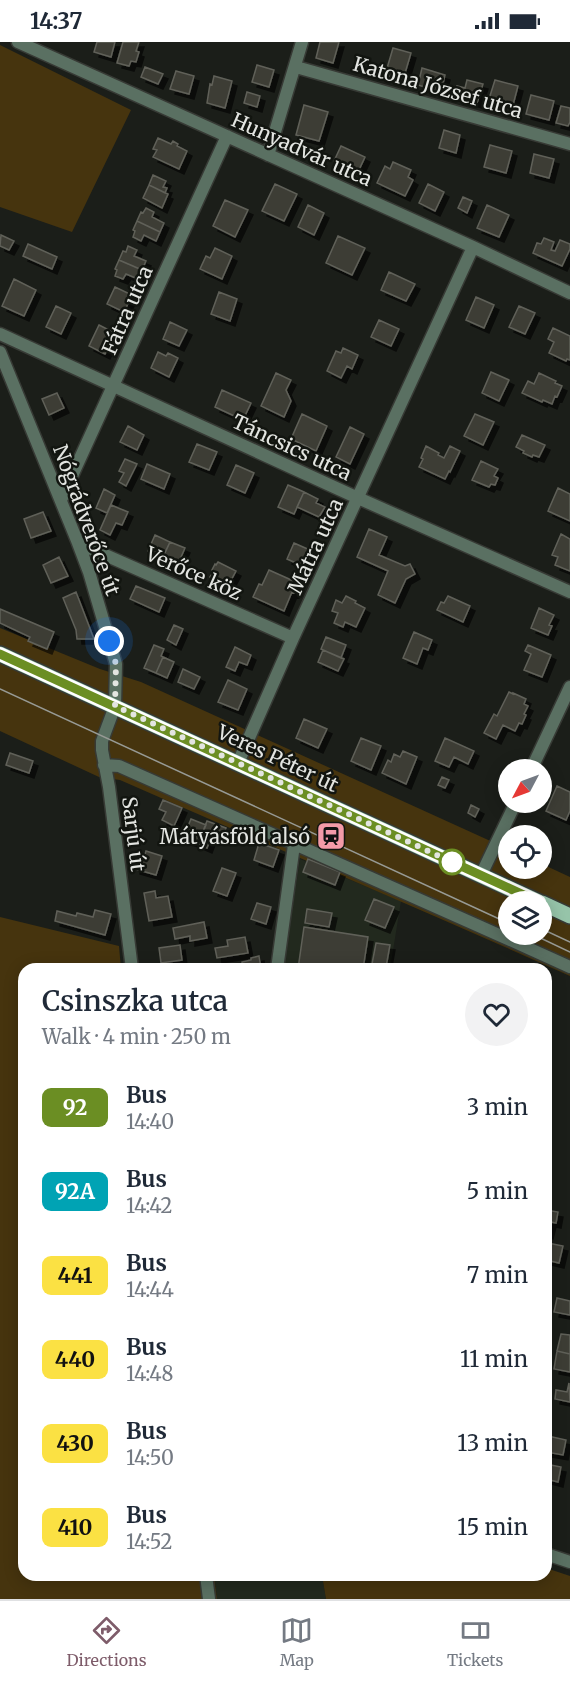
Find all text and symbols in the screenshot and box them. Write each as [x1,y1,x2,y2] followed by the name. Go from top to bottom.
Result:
[30,7,82,35] text: 14:37
[350,51,526,123] street label: Katona József utca
[228,107,376,191] street label: Hunyadvár utca
[96,261,158,358] street label: Fátra utca
[228,408,356,486] street label: Táncsics utca
[48,441,126,599] street label: Nógrádverőce út
[282,494,348,598] street label: Mátra utca
[141,540,246,605] street label: Verőce köz
[94,626,124,656] your location
[212,719,343,797] street label: Veres Péter út
[498,759,552,813] north arrow
[498,759,552,945] map controls
[117,795,151,873] street label: Sarjú út
[315,820,347,852] station icon: Mátyásföld alsó
[159,824,310,849] place label: Mátyásföld alsó
[498,825,552,879] button: locate
[439,849,465,875] unlabelled marker
[498,891,552,945] button: layers
[42,983,228,1019] text: Csinszka utca
[465,983,528,1046] button: heart
[42,1024,231,1049] text: Walk · 4 min · 250 m
[126,1081,167,1109] text: Bus
[467,1093,528,1121] text: 3 min
[63,1094,87,1121] text: 92
[126,1109,174,1134] text: 14:40
[126,1165,167,1193] text: Bus
[466,1177,528,1205] text: 5 min
[55,1178,95,1205] text: 92A
[126,1193,172,1218] text: 14:42
[126,1249,167,1277] text: Bus
[467,1261,528,1289] text: 7 min
[57,1262,93,1289] text: 441
[126,1277,174,1302] text: 14:44
[126,1333,167,1361] text: Bus
[460,1345,528,1373] text: 11 min
[55,1346,95,1373] text: 440
[126,1361,173,1386] text: 14:48
[126,1417,167,1445] text: Bus
[457,1429,528,1457] text: 13 min
[56,1430,94,1457] text: 430
[126,1445,174,1470] text: 14:50
[126,1501,167,1529] text: Bus
[457,1513,528,1541] text: 15 min
[58,1514,92,1541] text: 410
[126,1529,172,1554] text: 14:52
[67,1614,147,1670] tab: Directions
[280,1614,314,1670] tab: Map
[447,1614,503,1670] tab: Tickets

